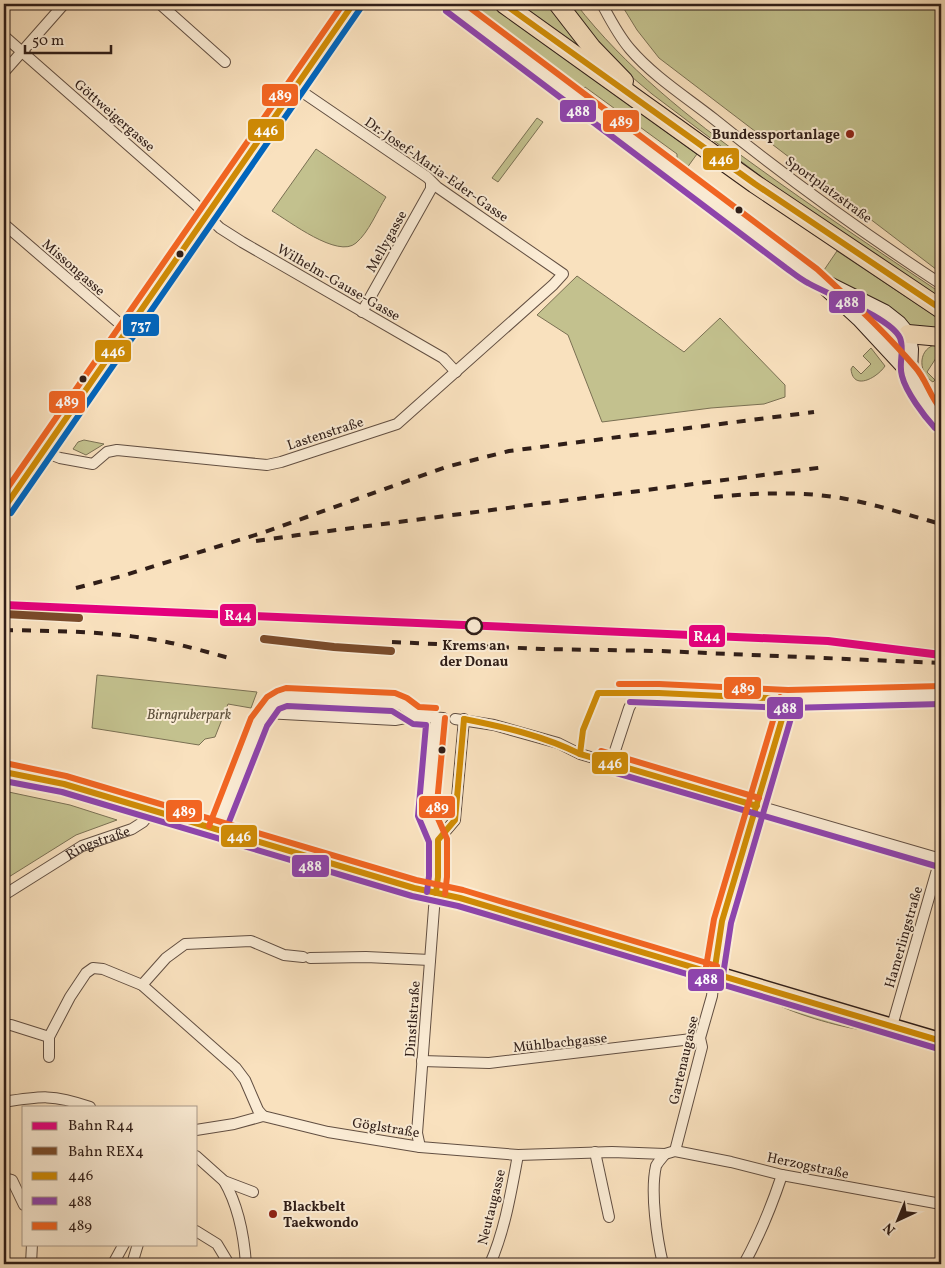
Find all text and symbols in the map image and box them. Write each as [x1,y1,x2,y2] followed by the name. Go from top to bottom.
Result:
[25,22,111,54] scale bar
[32,31,64,52] text: 50 m
[70,76,159,157] street label: Göttweigergasse
[261,83,299,107] line badge: 489
[268,87,292,106] text: 489
[559,99,597,123] line badge: 488
[566,103,590,122] text: 488
[602,109,640,133] line badge: 489
[360,113,512,227] street label: Dr.-Josef-Maria-Eder-Gasse
[609,113,633,132] text: 489
[247,118,285,142] line badge: 446
[254,122,279,141] text: 446
[712,126,840,145] place label: Bundessportanlage
[844,128,856,140] marker: Bundessportanlage
[702,147,740,171] line badge: 446
[709,151,734,170] text: 446
[781,152,876,229] street label: Sportplatzstraße
[734,205,744,215] unlabelled marker
[362,207,412,276] street label: Mellygasse
[37,235,109,301] street label: Missongasse
[273,240,404,327] street label: Wilhelm-Gause-Gasse
[175,249,185,259] unlabelled marker
[828,290,866,314] line badge: 488
[835,294,859,313] text: 488
[122,313,160,337] line badge: 737
[131,317,151,336] text: 737
[94,339,132,363] line badge: 446
[101,343,126,362] text: 446
[78,374,88,384] unlabelled marker
[48,390,86,414] line badge: 489
[55,393,79,412] text: 489
[285,413,366,456] street label: Lastenstraße
[219,603,257,627] line badge: R44
[225,607,252,626] text: R44
[465,617,483,635] marker: Krems an der Donau
[688,624,726,648] line badge: R44
[694,628,721,647] text: R44
[440,637,509,672] place label: Krems an der Donau
[723,676,762,700] line badge: 489
[731,680,755,699] text: 489
[766,696,804,720] line badge: 488
[773,700,797,719] text: 488
[147,706,232,725] park label: Birngruberpark
[437,745,447,755] unlabelled marker
[591,751,629,775] line badge: 446
[598,755,623,774] text: 446
[418,795,456,819] line badge: 489
[165,799,203,823] line badge: 489
[425,799,449,818] text: 489
[172,803,196,822] text: 489
[62,822,133,865] street label: Ringstraße
[220,824,258,848] line badge: 446
[227,828,252,847] text: 446
[291,854,330,878] line badge: 488
[298,858,322,877] text: 488
[881,884,928,991] street label: Hamerlingstraße
[687,968,725,992] line badge: 488
[694,971,718,990] text: 488
[401,980,426,1058] street label: Dinstlstraße
[665,1014,704,1107] street label: Gartenaugasse
[512,1029,609,1058] street label: Mühlbachgasse
[22,1106,198,1246] legend
[351,1114,421,1143] street label: Göglstraße
[68,1116,134,1137] text: Bahn R44
[68,1142,144,1163] text: Bahn REX4
[765,1149,851,1185] street label: Herzogstraße
[68,1166,93,1187] text: 446
[474,1167,511,1247] street label: Neutaugasse
[68,1192,92,1213] text: 488
[872,1196,922,1246] north arrow
[283,1198,359,1233] place label: Blackbelt Taekwondo
[267,1208,279,1220] marker: Blackbelt Taekwondo
[68,1216,92,1237] text: 489
[880,1218,900,1239] text: N

